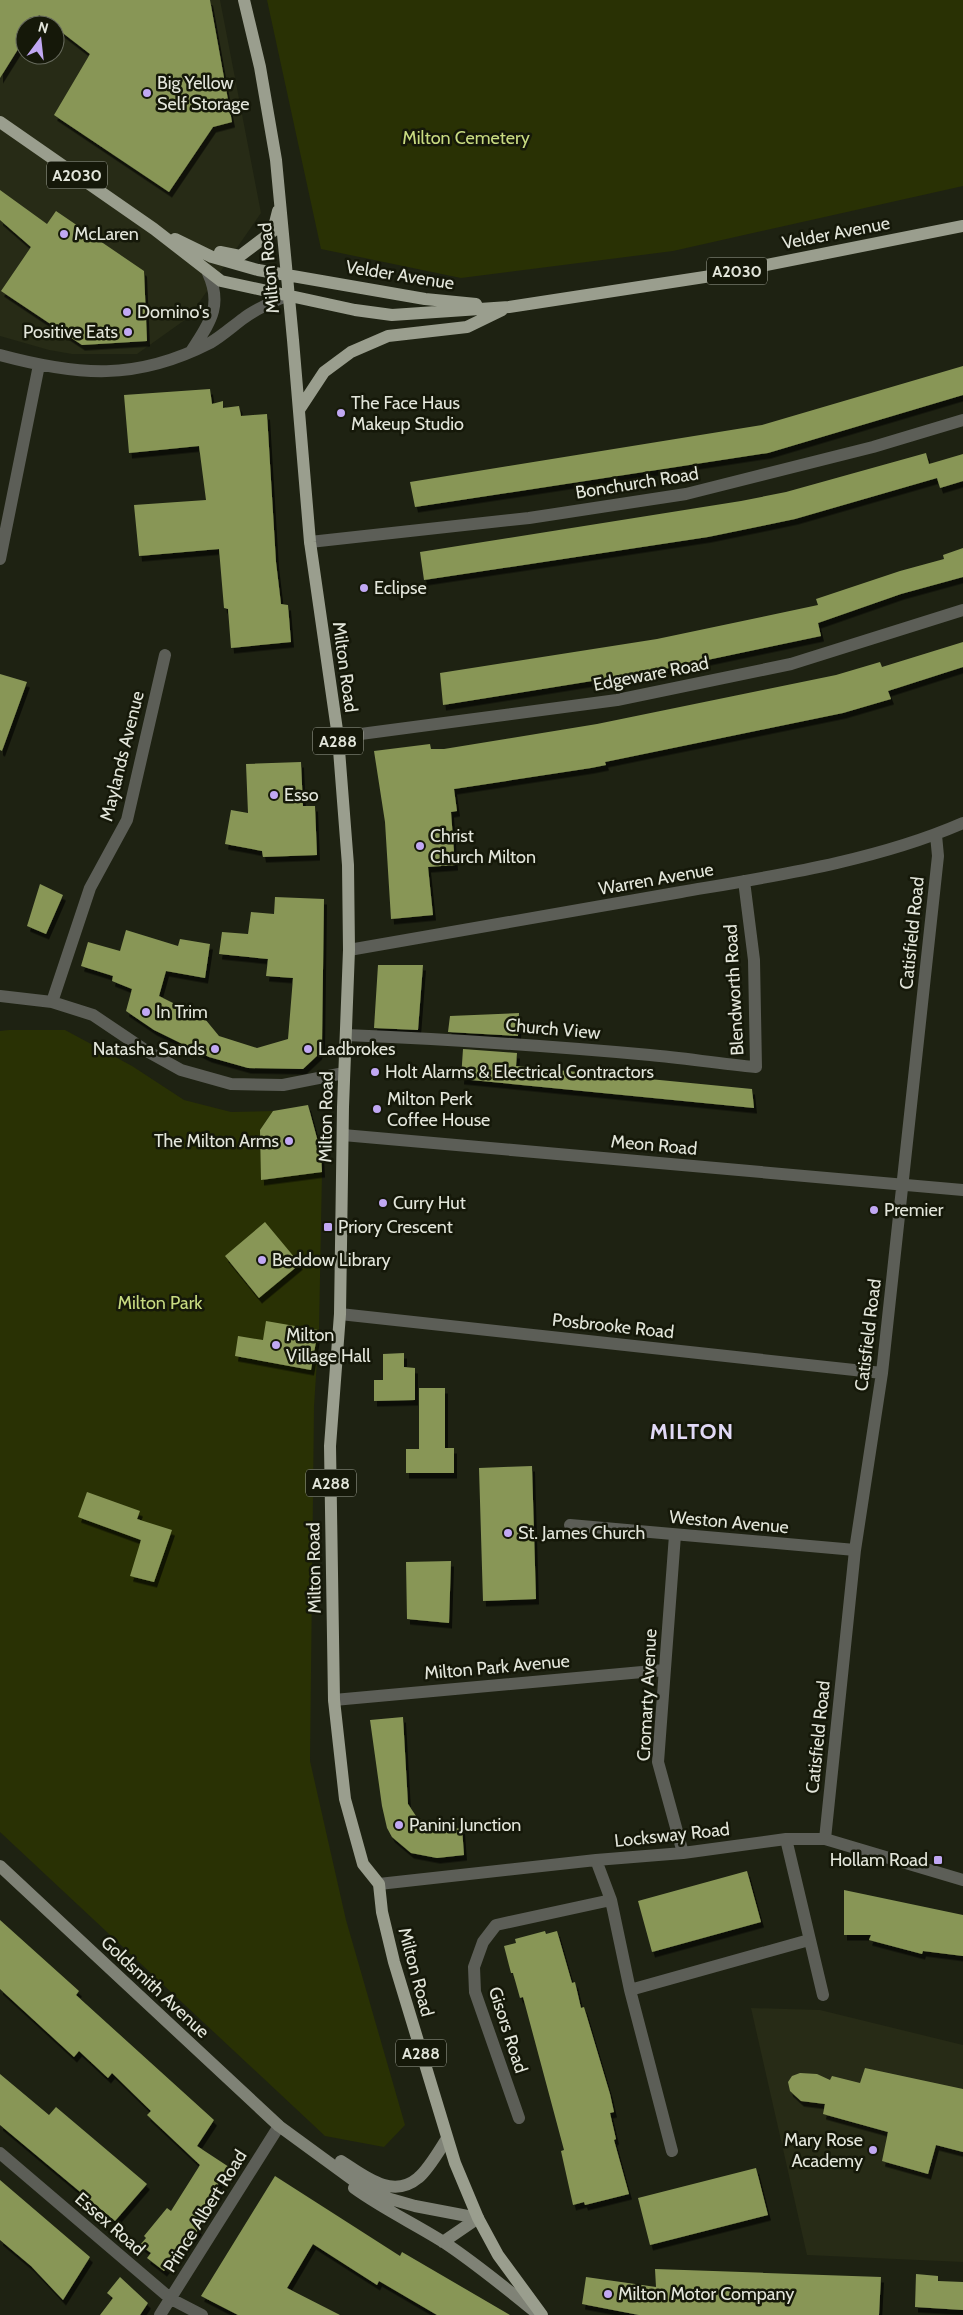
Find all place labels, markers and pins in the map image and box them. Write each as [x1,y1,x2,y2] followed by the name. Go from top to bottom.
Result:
[157,72,250,115] place label: Big Yellow Self Storage
[141,87,153,99] marker: Big Yellow Self Storage
[74,223,139,245] place label: McLaren
[58,228,70,240] marker: McLaren
[137,301,209,323] place label: Domino's
[121,306,133,318] marker: Domino's
[23,321,118,343] place label: Positive Eats
[122,326,134,338] marker: Positive Eats
[351,392,464,435] place label: The Face Haus Makeup Studio
[335,407,347,419] marker: The Face Haus Makeup Studio
[374,577,427,599] place label: Eclipse
[358,582,370,594] marker: Eclipse
[284,784,319,806] place label: Esso
[268,789,280,801] marker: Esso
[430,825,536,868] place label: Christ Church Milton
[414,840,426,852] marker: Christ Church Milton
[156,1001,208,1023] place label: In Trim
[140,1006,152,1018] marker: In Trim
[93,1038,205,1060] place label: Natasha Sands
[318,1038,395,1060] place label: Ladbrokes
[209,1043,221,1055] marker: Natasha Sands
[302,1043,314,1055] marker: Ladbrokes
[385,1061,654,1083] place label: Holt Alarms & Electrical Contractors
[369,1066,381,1078] marker: Holt Alarms & Electrical Contractors
[387,1088,490,1131] place label: Milton Perk Coffee House
[371,1103,383,1115] marker: Milton Perk Coffee House
[154,1130,279,1152] place label: The Milton Arms
[283,1135,295,1147] marker: The Milton Arms
[393,1192,466,1214] place label: Curry Hut
[377,1197,389,1209] marker: Curry Hut
[884,1199,944,1221] place label: Premier
[868,1204,880,1216] marker: Premier
[338,1216,453,1238] place label: Priory Crescent
[322,1221,334,1233] marker: Priory Crescent
[272,1249,391,1271] place label: Beddow Library
[256,1254,268,1266] marker: Beddow Library
[286,1324,371,1367] place label: Milton Village Hall
[270,1339,282,1351] marker: Milton Village Hall
[518,1522,645,1544] place label: St. James Church
[502,1527,514,1539] marker: St. James Church
[409,1814,521,1836] place label: Panini Junction
[393,1819,405,1831] marker: Panini Junction
[830,1849,928,1871] place label: Hollam Road
[932,1854,944,1866] marker: Hollam Road
[784,2129,863,2172] place label: Mary Rose Academy
[867,2144,879,2156] marker: Mary Rose Academy
[618,2283,794,2305] place label: Milton Motor Company
[602,2288,614,2300] marker: Milton Motor Company

